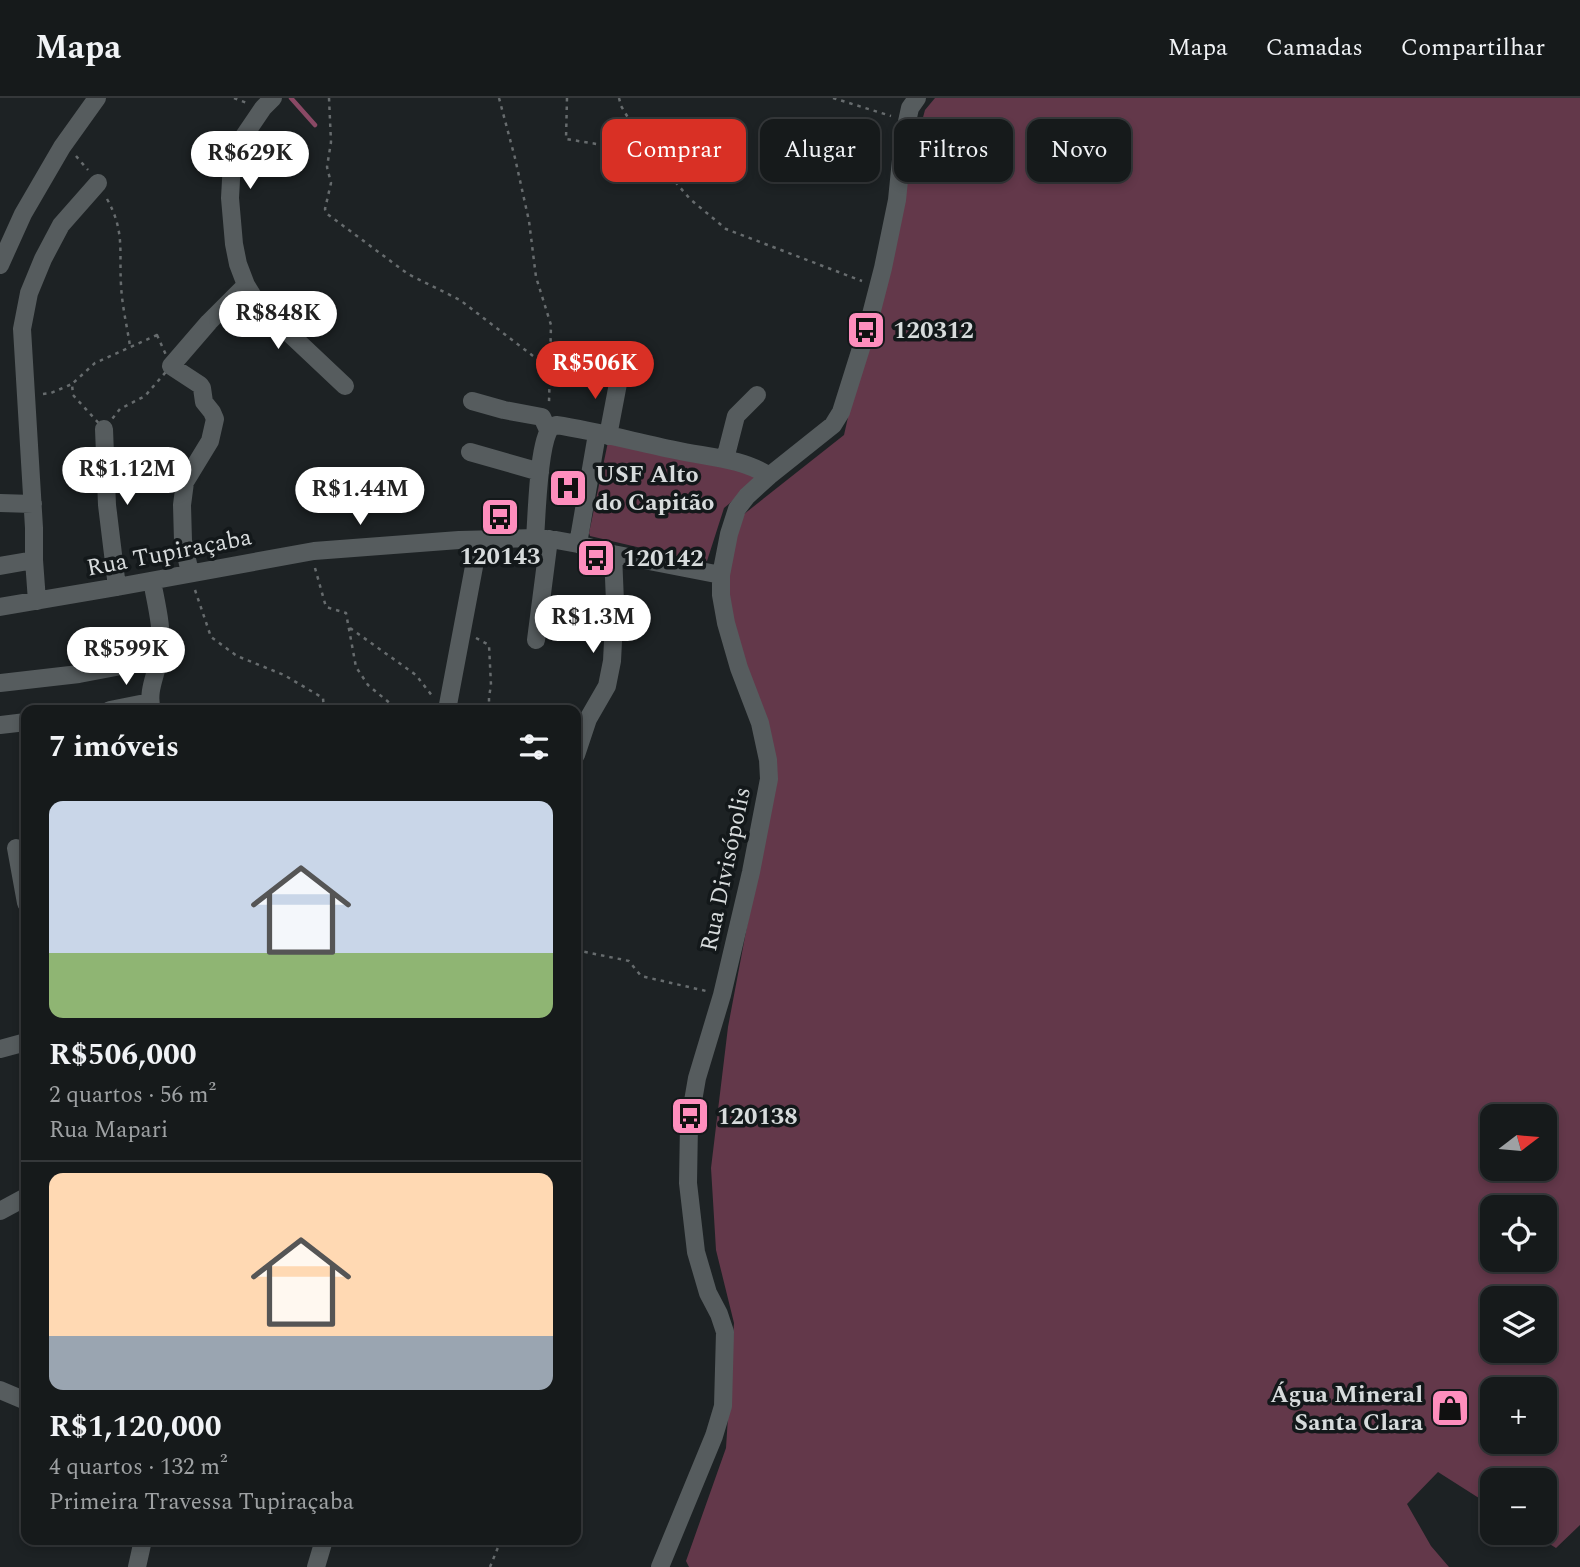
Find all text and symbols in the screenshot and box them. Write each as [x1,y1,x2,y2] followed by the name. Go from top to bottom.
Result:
[35,23,121,73] text: Mapa
[1168,30,1228,66] text: Mapa
[1266,30,1363,66] text: Camadas
[1401,30,1545,66] text: Compartilhar
[602,119,746,182] chip: Comprar
[760,119,880,182] chip: Alugar
[894,119,1013,182] chip: Filtros
[1027,119,1131,182] chip: Novo
[193,132,307,191] pin: R$629K
[207,136,293,171] text: R$629K
[221,292,335,351] pin: R$848K
[235,296,321,331] text: R$848K
[845,309,887,351] bus stop icon: 120312
[893,313,974,349] place label: 120312
[538,342,652,401] pin: R$506K
[552,346,638,381] text: R$506K
[62,448,192,507] pin: R$1.12M
[78,452,176,487] text: R$1.12M
[595,457,714,521] place label: USF Alto do Capitão
[547,467,589,509] hospital icon: USF Alto do Capitão
[295,468,425,527] pin: R$1.44M
[311,472,409,507] text: R$1.44M
[479,496,521,538] bus stop icon: 120143
[84,519,255,587] street label: Rua Tupiraçaba
[575,537,617,579] bus stop icon: 120142
[460,539,540,575] place label: 120143
[623,541,704,577] place label: 120142
[536,596,650,655] pin: R$1.3M
[551,600,635,635] text: R$1.3M
[69,628,183,687] pin: R$599K
[83,632,169,667] text: R$599K
[49,724,179,770] text: 7 imóveis
[515,728,553,766] icon: filters
[691,784,761,955] street label: Rua Divisópolis
[238,847,364,973] icon: home
[49,1032,197,1078] text: R$506,000
[49,1078,216,1113] text: 2 quartos · 56 m²
[669,1095,711,1137] bus stop icon: 120138
[717,1099,798,1135] place label: 120138
[1480,1104,1558,1181] north arrow
[1480,1104,1557,1545] map controls
[49,1113,168,1148] text: Rua Mapari
[1480,1195,1557,1272] button: locate
[238,1219,364,1345] icon: home
[1480,1286,1557,1363] button: layers
[1270,1377,1424,1441] place label: Água Mineral Santa Clara
[1480,1377,1557,1454] button: +
[1429,1387,1471,1429] shop icon: Água Mineral Santa Clara
[49,1404,222,1450] text: R$1,120,000
[49,1450,227,1485] text: 4 quartos · 132 m²
[1480,1468,1557,1545] button: −
[49,1485,354,1520] text: Primeira Travessa Tupiraçaba

